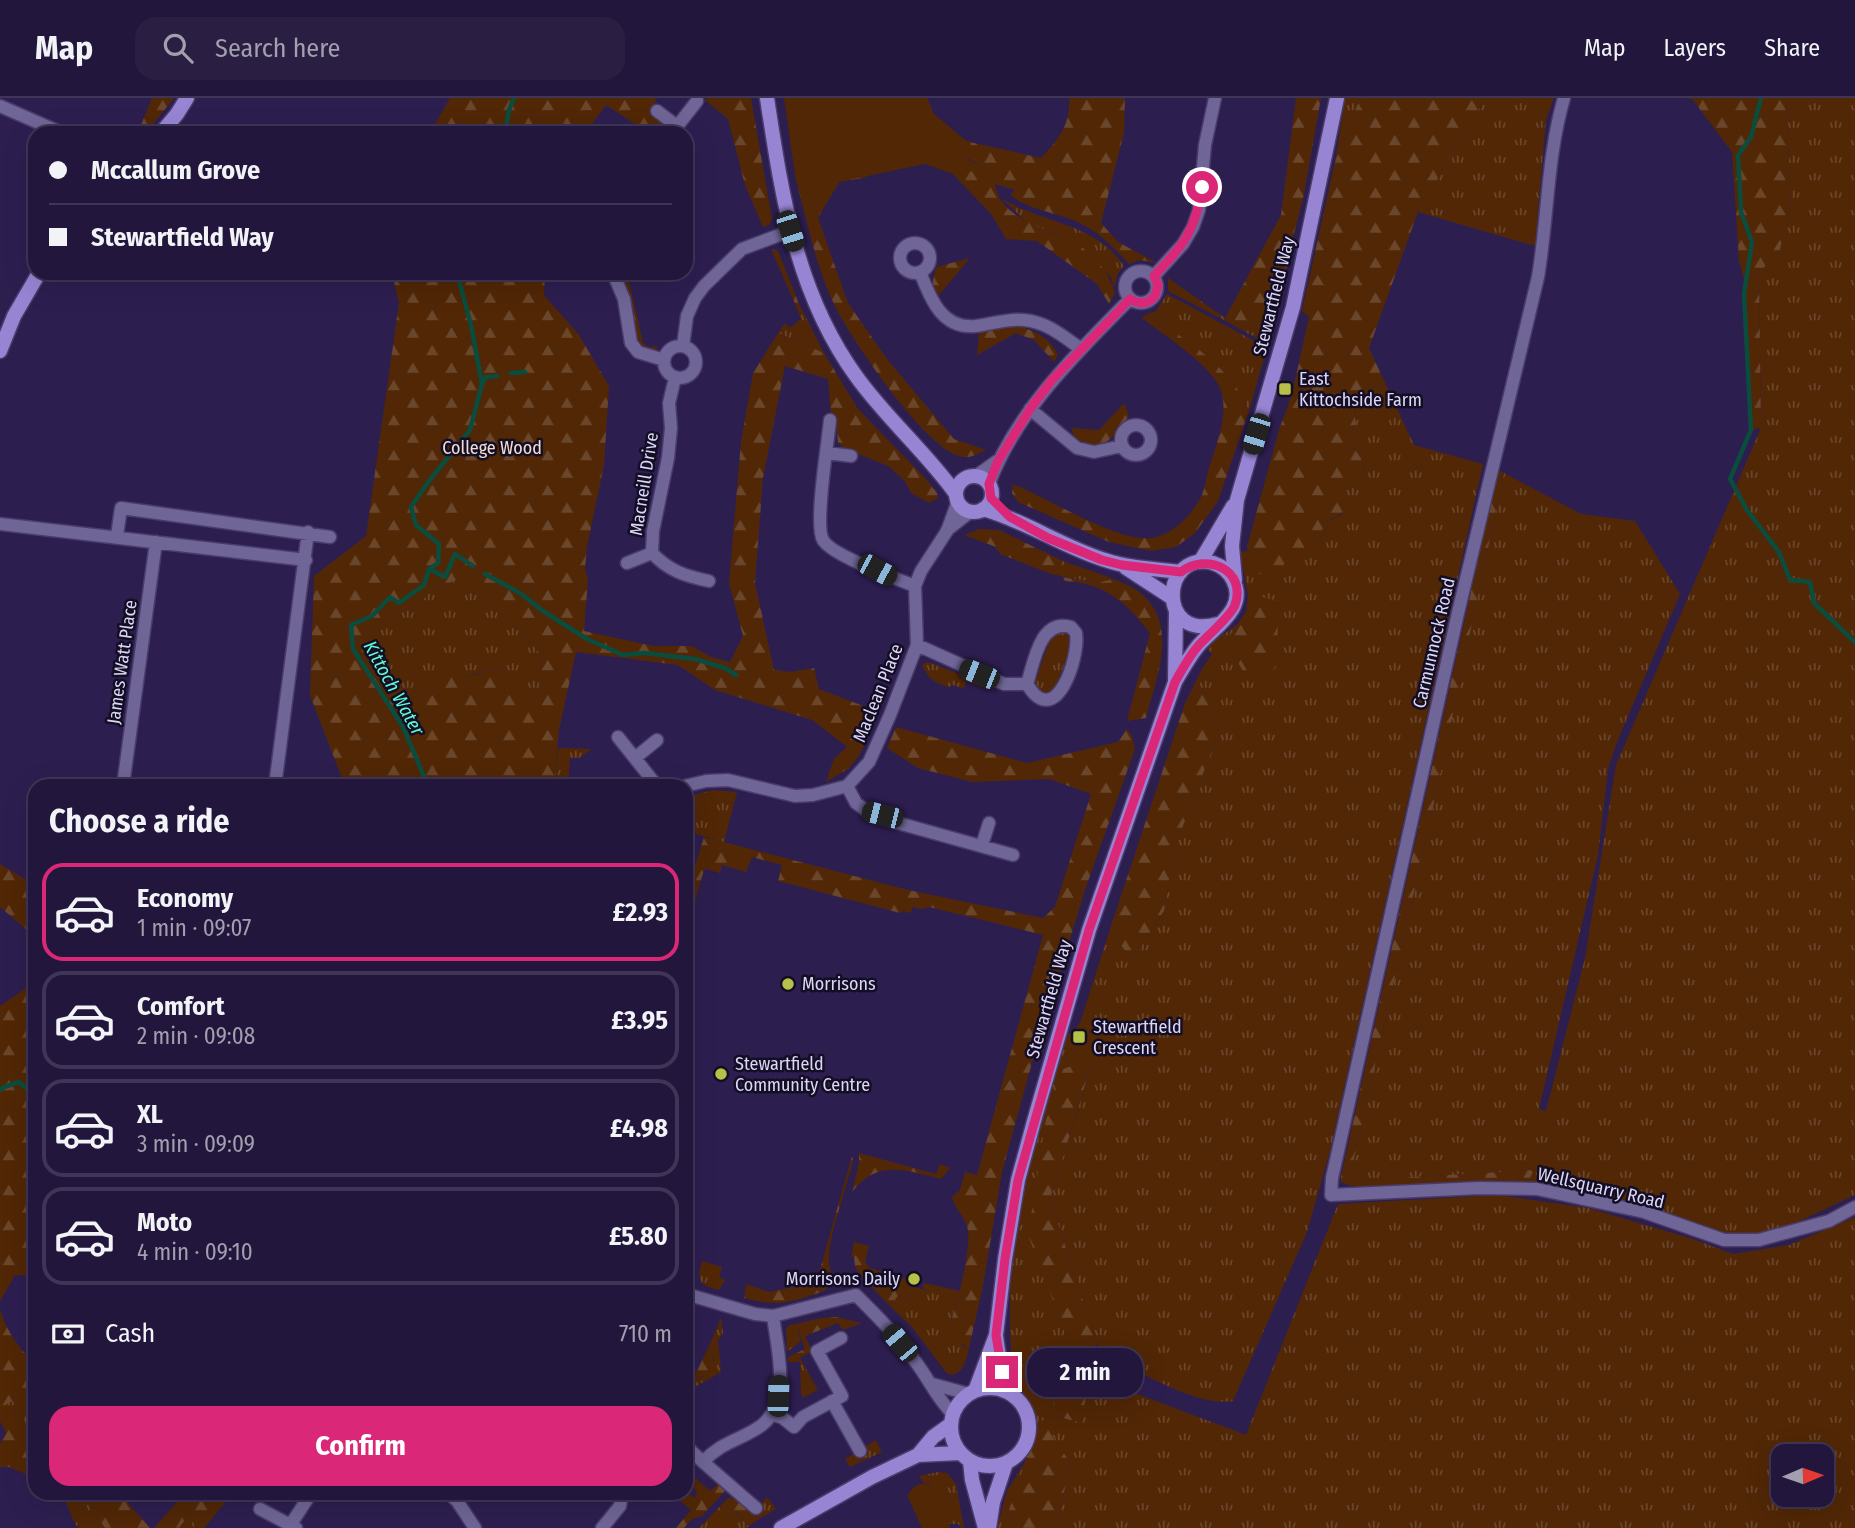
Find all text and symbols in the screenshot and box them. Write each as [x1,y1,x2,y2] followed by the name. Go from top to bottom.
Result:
[135,17,625,80] search box
[35,28,93,68] text: Map
[159,29,197,67] icon: search
[215,33,340,64] text: Search here
[1584,34,1626,62] text: Map
[1664,34,1726,62] text: Layers
[1764,34,1820,62] text: Share
[91,155,260,186] text: Mccallum Grove
[1186,171,1218,203] route start
[774,208,807,254] car
[91,222,274,253] text: Stewartfield Way
[1249,234,1299,358] street label: Stewartfield Way
[1299,368,1422,411] place label: East Kittochside Farm
[1277,381,1293,397] marker: East Kittochside Farm
[1240,411,1273,457] car
[625,431,663,537] street label: Macneill Drive
[442,437,542,459] park label: College Wood
[854,551,901,589] car
[1408,576,1460,710] street label: Carmunnock Road
[102,598,142,725] street label: James Watt Place
[359,637,430,741] water label: Kittoch Water
[848,640,908,745] street label: Maclean Place
[956,656,1003,692] car
[860,800,905,830] car
[49,802,230,840] text: Choose a ride
[53,881,116,944] icon: car
[137,883,233,914] text: Economy
[613,897,668,928] text: £2.93
[137,914,251,942] text: 1 min · 09:07
[1022,937,1076,1061] street label: Stewartfield Way
[802,973,876,995] place label: Morrisons
[780,976,796,992] marker: Morrisons
[53,989,116,1052] icon: car
[137,991,225,1022] text: Comfort
[611,1005,668,1036] text: £3.95
[1093,1016,1182,1059] place label: Stewartfield Crescent
[137,1022,255,1050] text: 2 min · 09:08
[1071,1029,1087,1045] marker: Stewartfield Crescent
[735,1053,870,1096] place label: Stewartfield Community Centre
[713,1066,729,1082] marker: Stewartfield Community Centre
[53,1097,116,1160] icon: car
[137,1099,163,1130] text: XL
[610,1113,668,1144] text: £4.98
[137,1130,255,1158] text: 3 min · 09:09
[1535,1163,1667,1213] street label: Wellsquarry Road
[53,1205,116,1268] icon: car
[137,1207,192,1238] text: Moto
[609,1221,668,1252] text: £5.80
[137,1238,253,1266] text: 4 min · 09:10
[786,1268,900,1290] place label: Morrisons Daily
[906,1271,922,1287] marker: Morrisons Daily
[49,1315,87,1353] icon: cash
[105,1318,155,1349] text: Cash
[619,1320,672,1348] text: 710 m
[879,1320,922,1366] car
[1026,1348,1142,1396] callout: 2 min
[986,1356,1018,1388] route end
[1060,1358,1111,1386] text: 2 min
[767,1375,790,1417] car
[49,1406,672,1486] button: Confirm
[1771,1444,1834,1507] north arrow
[1771,1444,1834,1507] map controls

